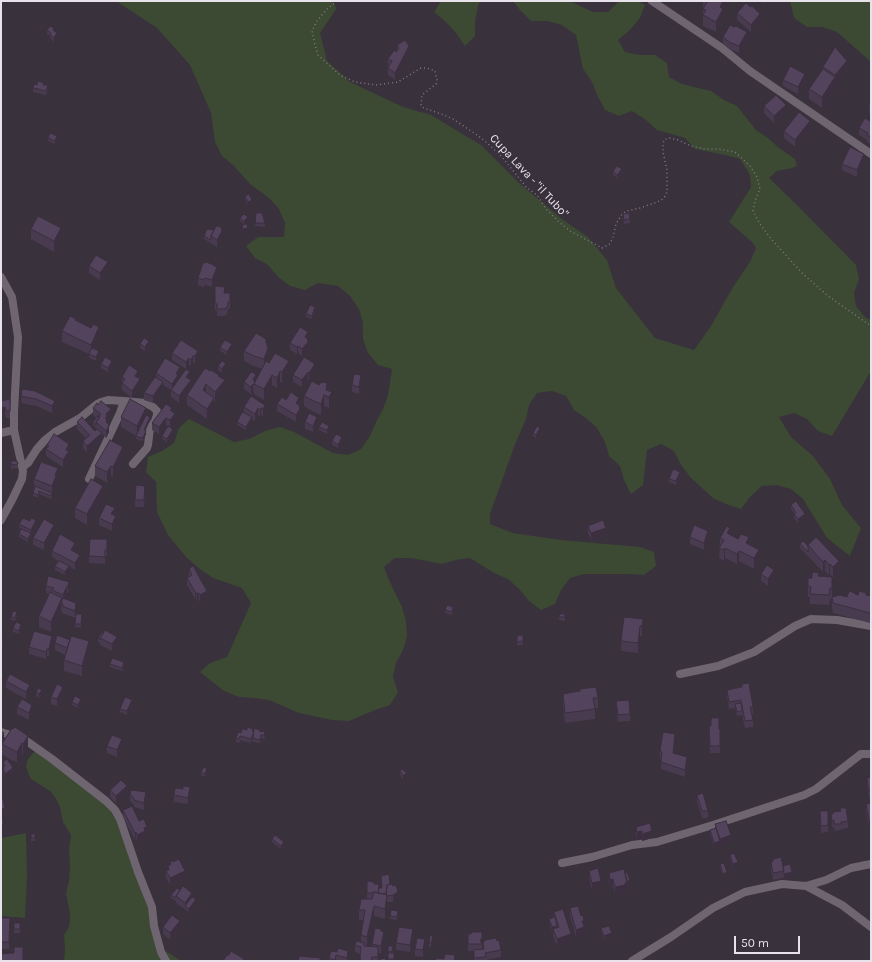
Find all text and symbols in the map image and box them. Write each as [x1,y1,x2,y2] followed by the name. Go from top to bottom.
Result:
[487,131,571,221] street label: Cupa Lava - "il Tubo"
[736,928,802,954] scale bar
[741,936,769,950] text: 50 m

